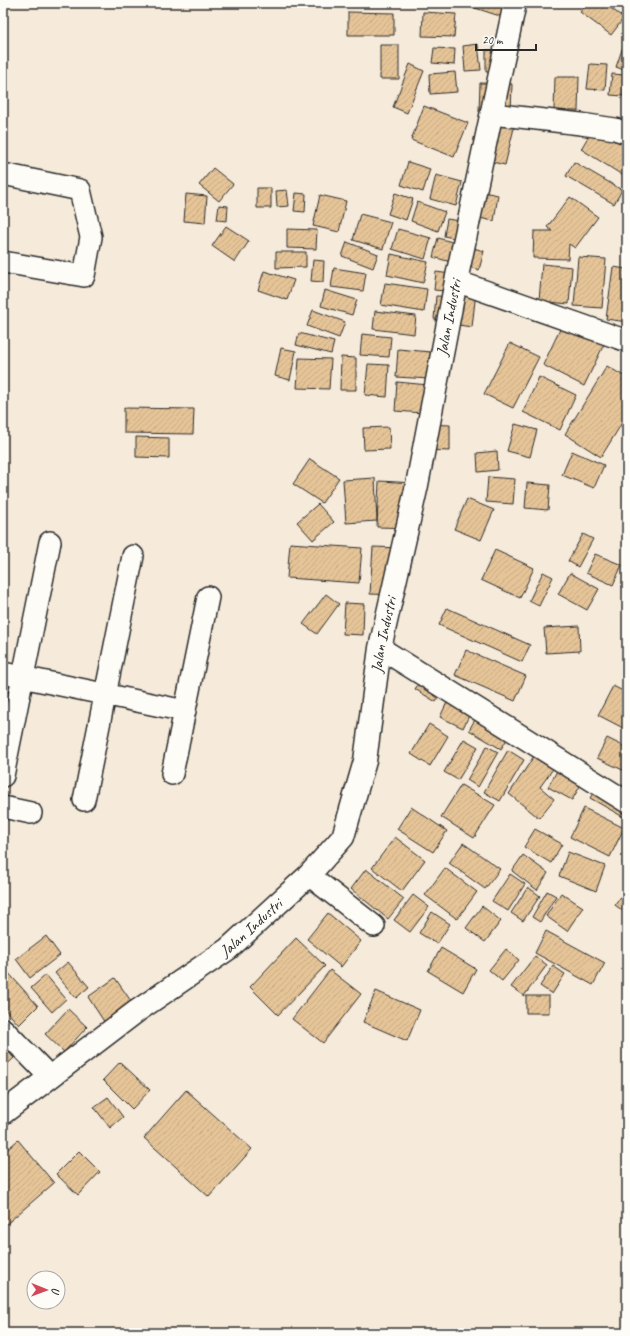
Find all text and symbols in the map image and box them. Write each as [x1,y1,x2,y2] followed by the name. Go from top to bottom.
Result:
[476,26,536,52] scale bar
[482,32,504,48] text: 20 m
[432,275,467,358] street label: Jalan Industri
[367,593,402,675] street label: Jalan Industri
[216,893,288,962] street label: Jalan Industri
[26,1270,66,1310] north arrow
[49,1287,63,1296] text: U

